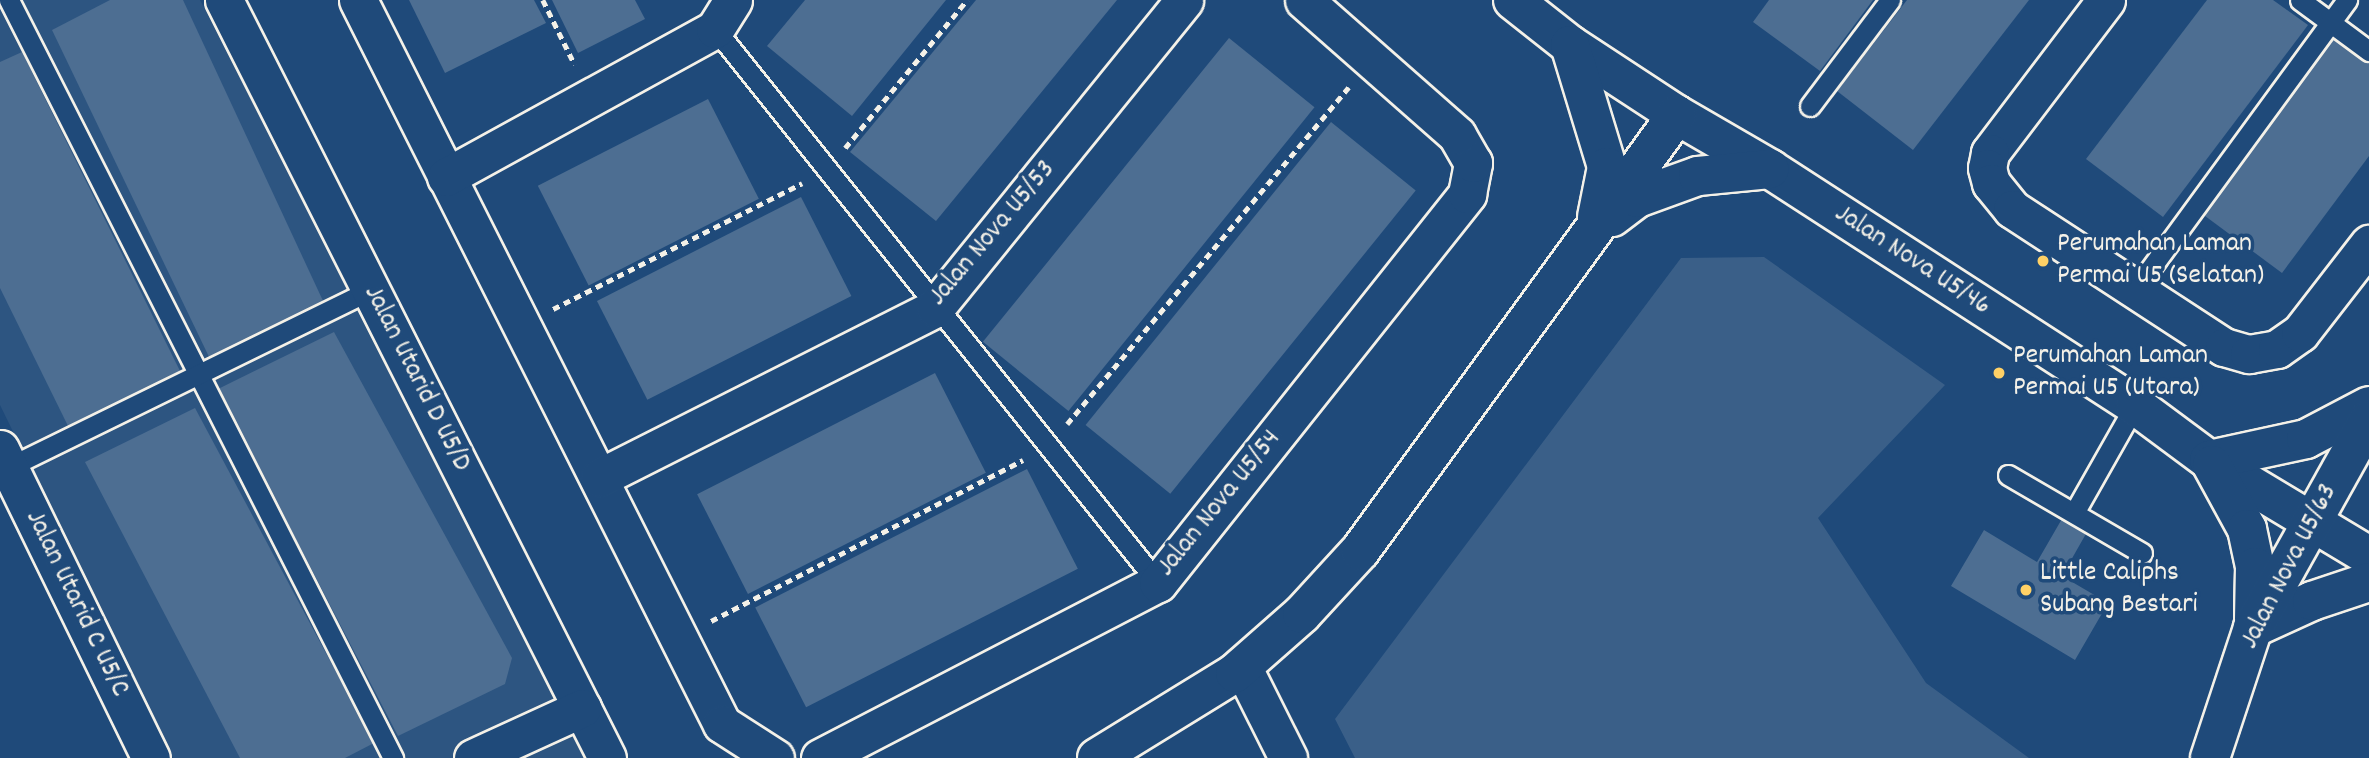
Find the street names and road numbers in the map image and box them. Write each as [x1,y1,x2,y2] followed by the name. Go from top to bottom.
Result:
[922,154,1064,314] street label: Jalan Nova U5/53
[1827,198,1997,324] street label: Jalan Nova U5/46
[355,280,477,478] street label: Jalan Utarid D U5/D
[1151,424,1289,584] street label: Jalan Nova U5/54
[2234,479,2346,655] street label: Jalan Nova U5/63
[16,505,136,703] street label: Jalan Utarid C U5/C

